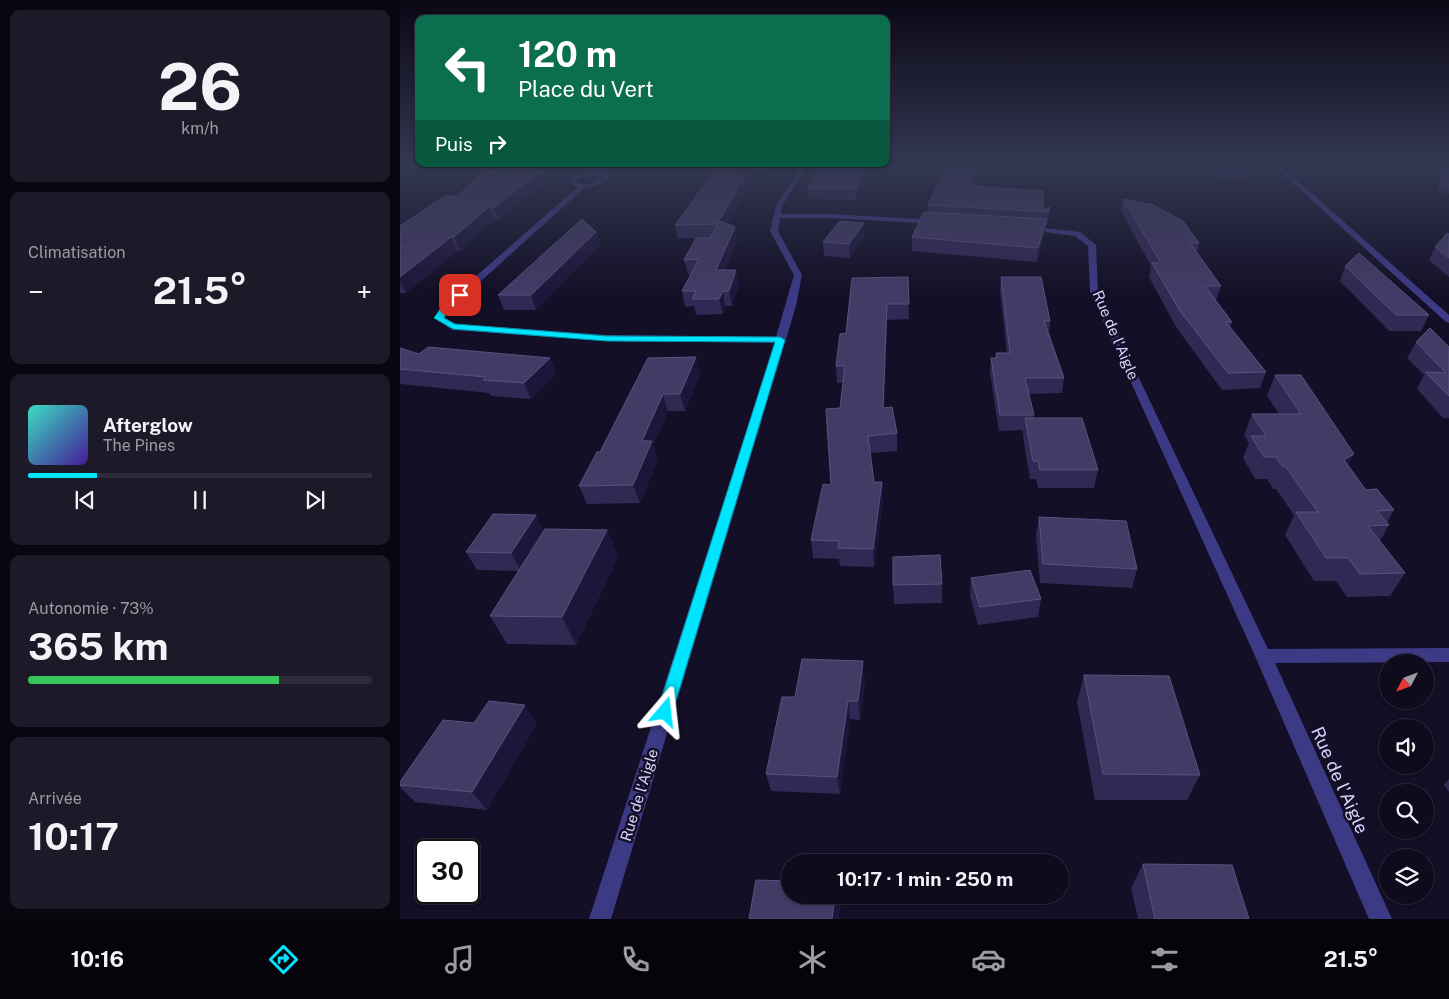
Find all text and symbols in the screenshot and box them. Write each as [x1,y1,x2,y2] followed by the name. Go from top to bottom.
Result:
[518,34,617,75] text: 120 m
[435,35,500,100] icon: left
[158,48,242,125] text: 26
[518,76,654,102] text: Place du Vert
[181,119,219,138] text: km/h
[483,130,511,158] icon: right
[435,133,473,155] text: Puis
[28,243,125,262] text: Climatisation
[153,268,247,313] text: 21.5°
[439,274,481,316] pin
[28,275,44,308] text: −
[356,275,372,308] text: +
[446,281,474,309] icon: arrive
[1090,288,1142,382] street label: Rue de l'Aigle
[103,414,193,436] text: Afterglow
[103,436,175,455] text: The Pines
[71,486,99,514] icon: previous
[186,486,214,514] icon: pause
[301,486,329,514] icon: next
[28,599,154,618] text: Autonomie · 73%
[28,624,169,669] text: 365 km
[1379,654,1434,709] north arrow
[1379,654,1434,904] map controls
[638,685,690,737] position arrow
[1379,719,1434,774] button: sound
[1307,723,1373,837] street label: Rue de l'Aigle
[617,747,661,843] street label: Rue de l'Aigle
[1379,784,1434,839] button: search
[28,789,82,808] text: Arrivée
[28,814,119,859] text: 10:17
[415,839,480,904] speed limit sign: 30
[1379,849,1434,904] button: layers
[837,868,1013,890] text: 10:17 · 1 min · 250 m
[266,942,301,977] icon: directions
[442,942,477,977] icon: music
[618,942,653,977] icon: phone
[795,942,830,977] icon: climate
[971,942,1006,977] icon: car
[1147,942,1182,977] icon: filters
[71,946,124,972] text: 10:16
[1324,946,1378,972] text: 21.5°

